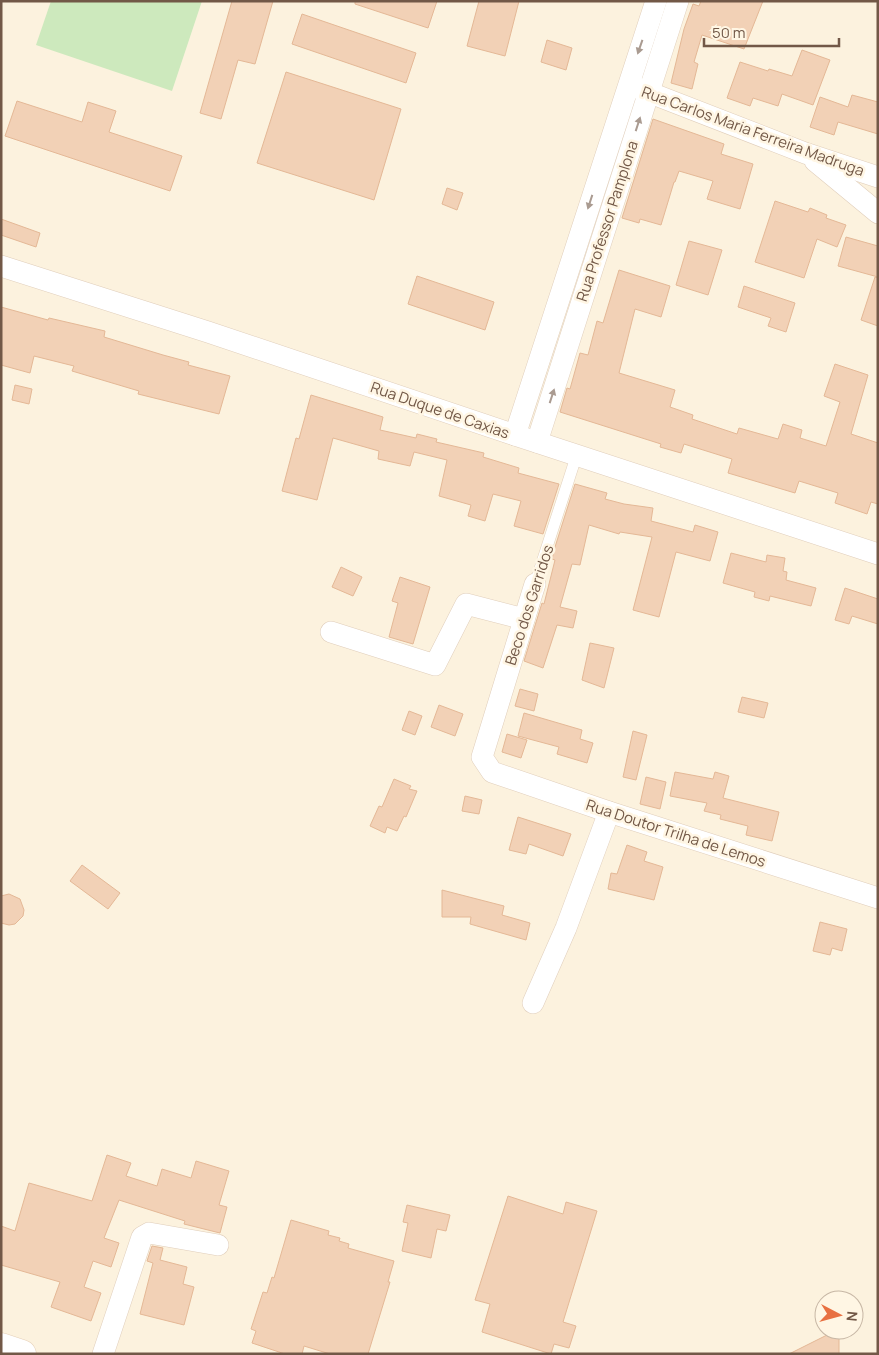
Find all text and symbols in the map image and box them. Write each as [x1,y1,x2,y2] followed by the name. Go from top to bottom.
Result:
[704,15,839,47] scale bar
[712,22,746,43] text: 50 m
[636,40,644,55] one-way arrow
[639,81,867,181] street label: Rua Carlos Maria Ferreira Madruga
[634,116,642,131] one-way arrow
[571,138,643,304] street label: Rua Professor Pamplona
[586,195,594,210] one-way arrow
[368,376,512,444] street label: Rua Duque de Caxias
[548,388,556,403] one-way arrow
[500,542,558,668] street label: Beco dos Garridos
[584,794,769,872] street label: Rua Doutor Trilha de Lemos
[814,1290,864,1340] north arrow
[842,1310,862,1322] text: N

